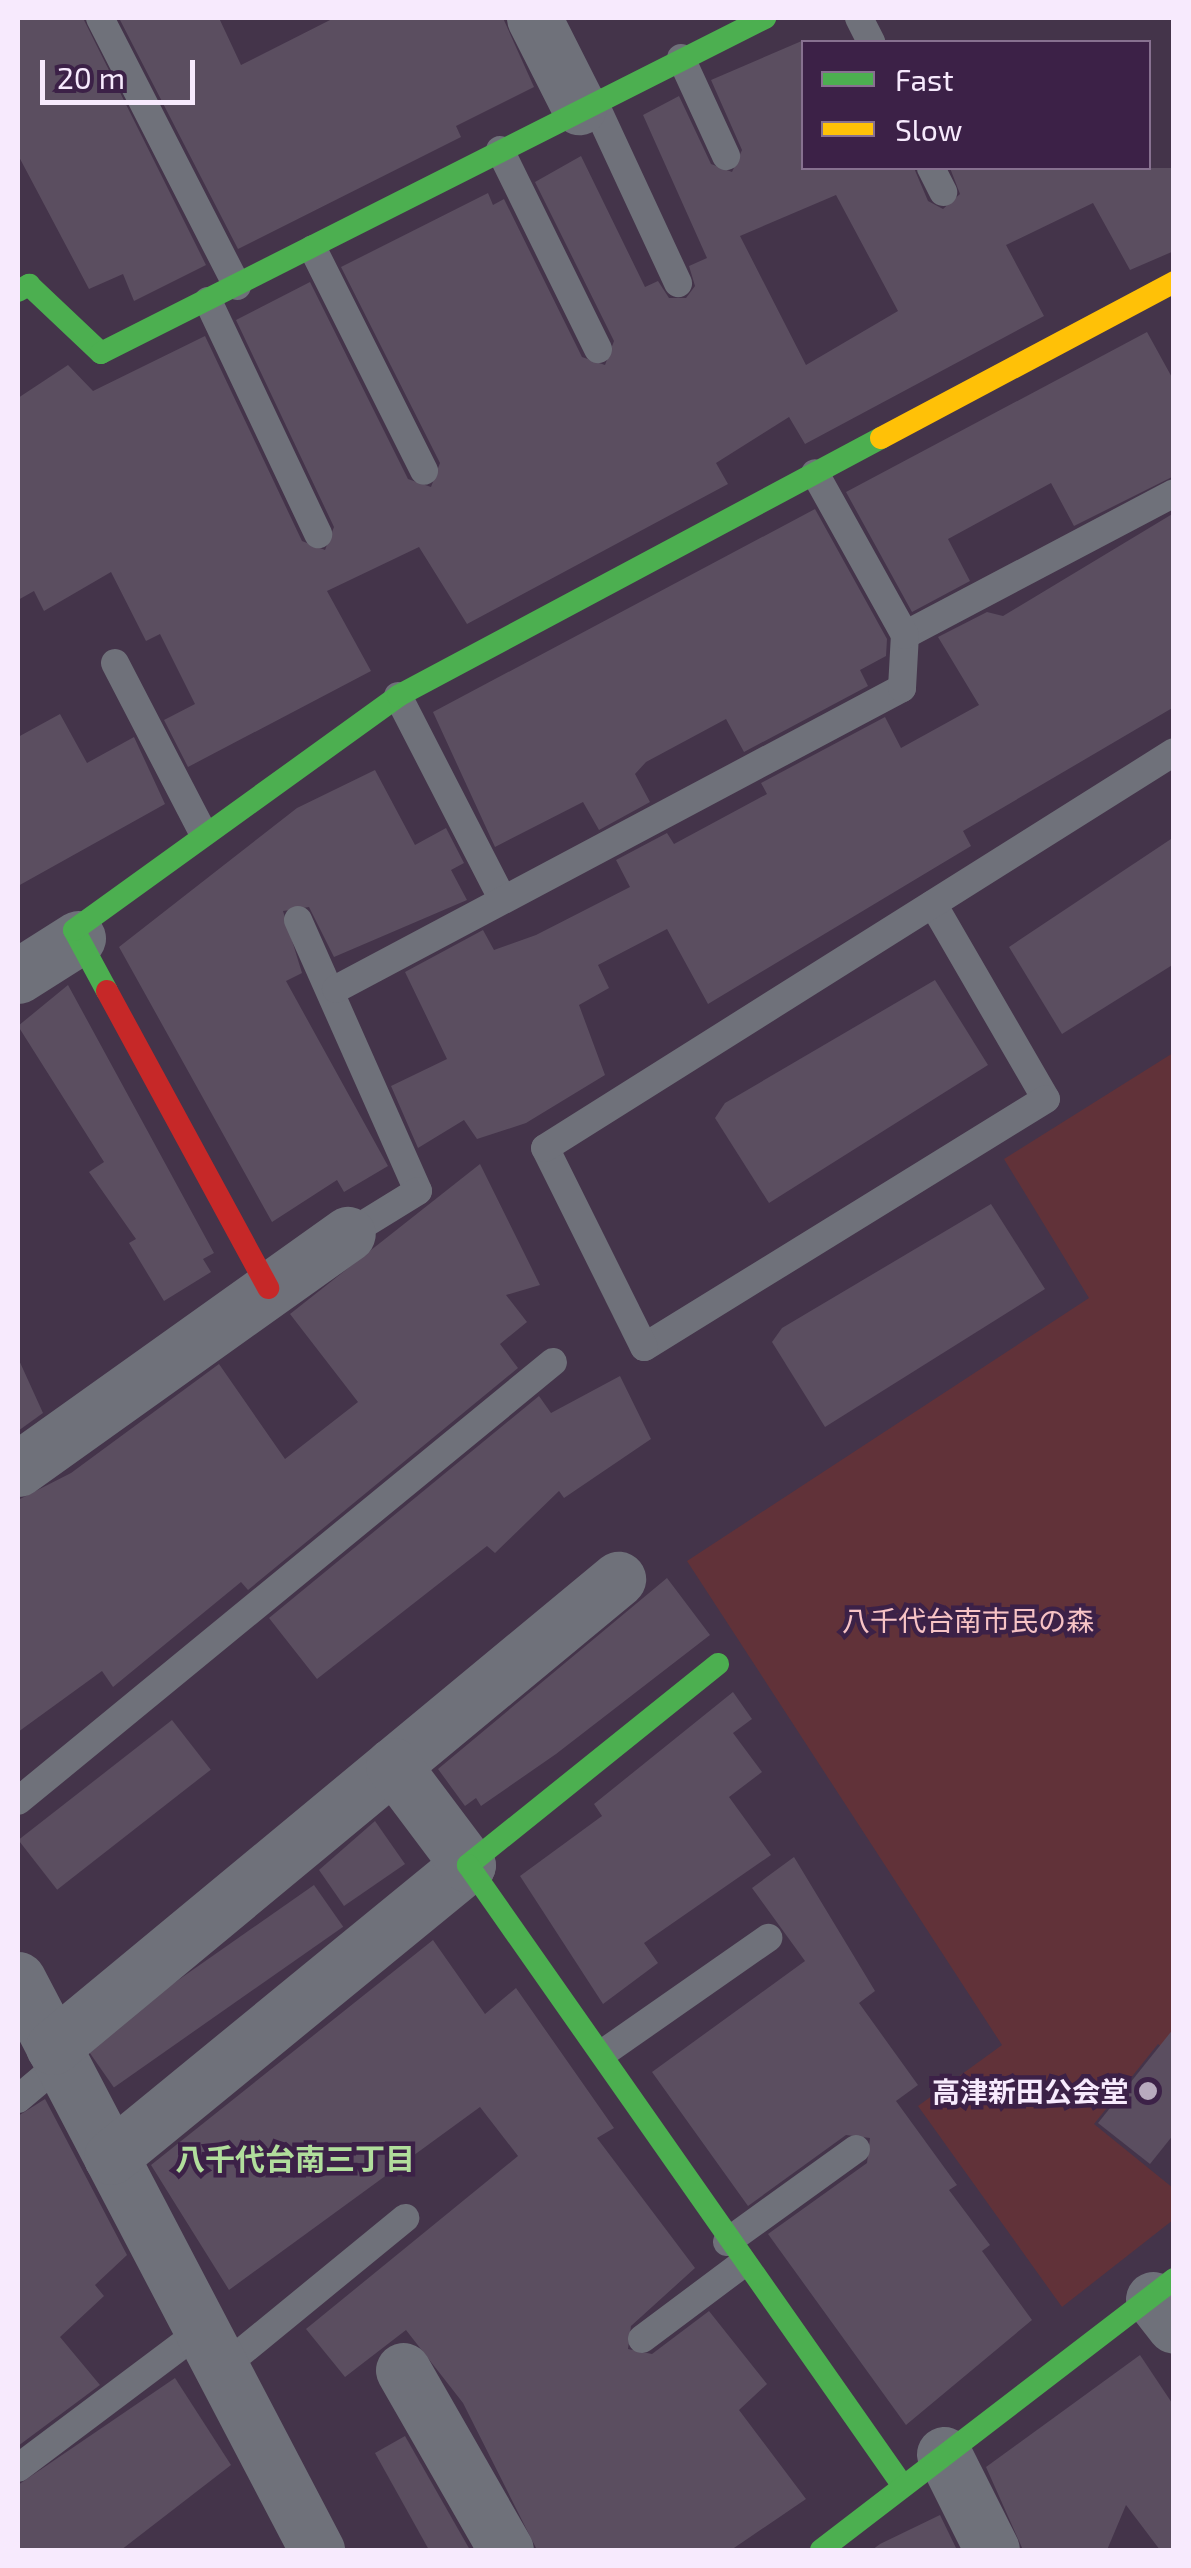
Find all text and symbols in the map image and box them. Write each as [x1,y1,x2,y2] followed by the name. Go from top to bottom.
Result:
[45,40,200,102] scale bar
[801,40,1151,170] legend
[57,59,125,95] text: 20 m
[895,61,954,97] text: Fast
[895,111,962,147] text: Slow
[842,1603,1094,1637] park label: 八千代台南市民の森
[932,2074,1128,2108] place label: 高津新田公会堂
[1137,2080,1159,2102] marker: 高津新田公会堂
[175,2140,415,2176] district label: 八千代台南三丁目

